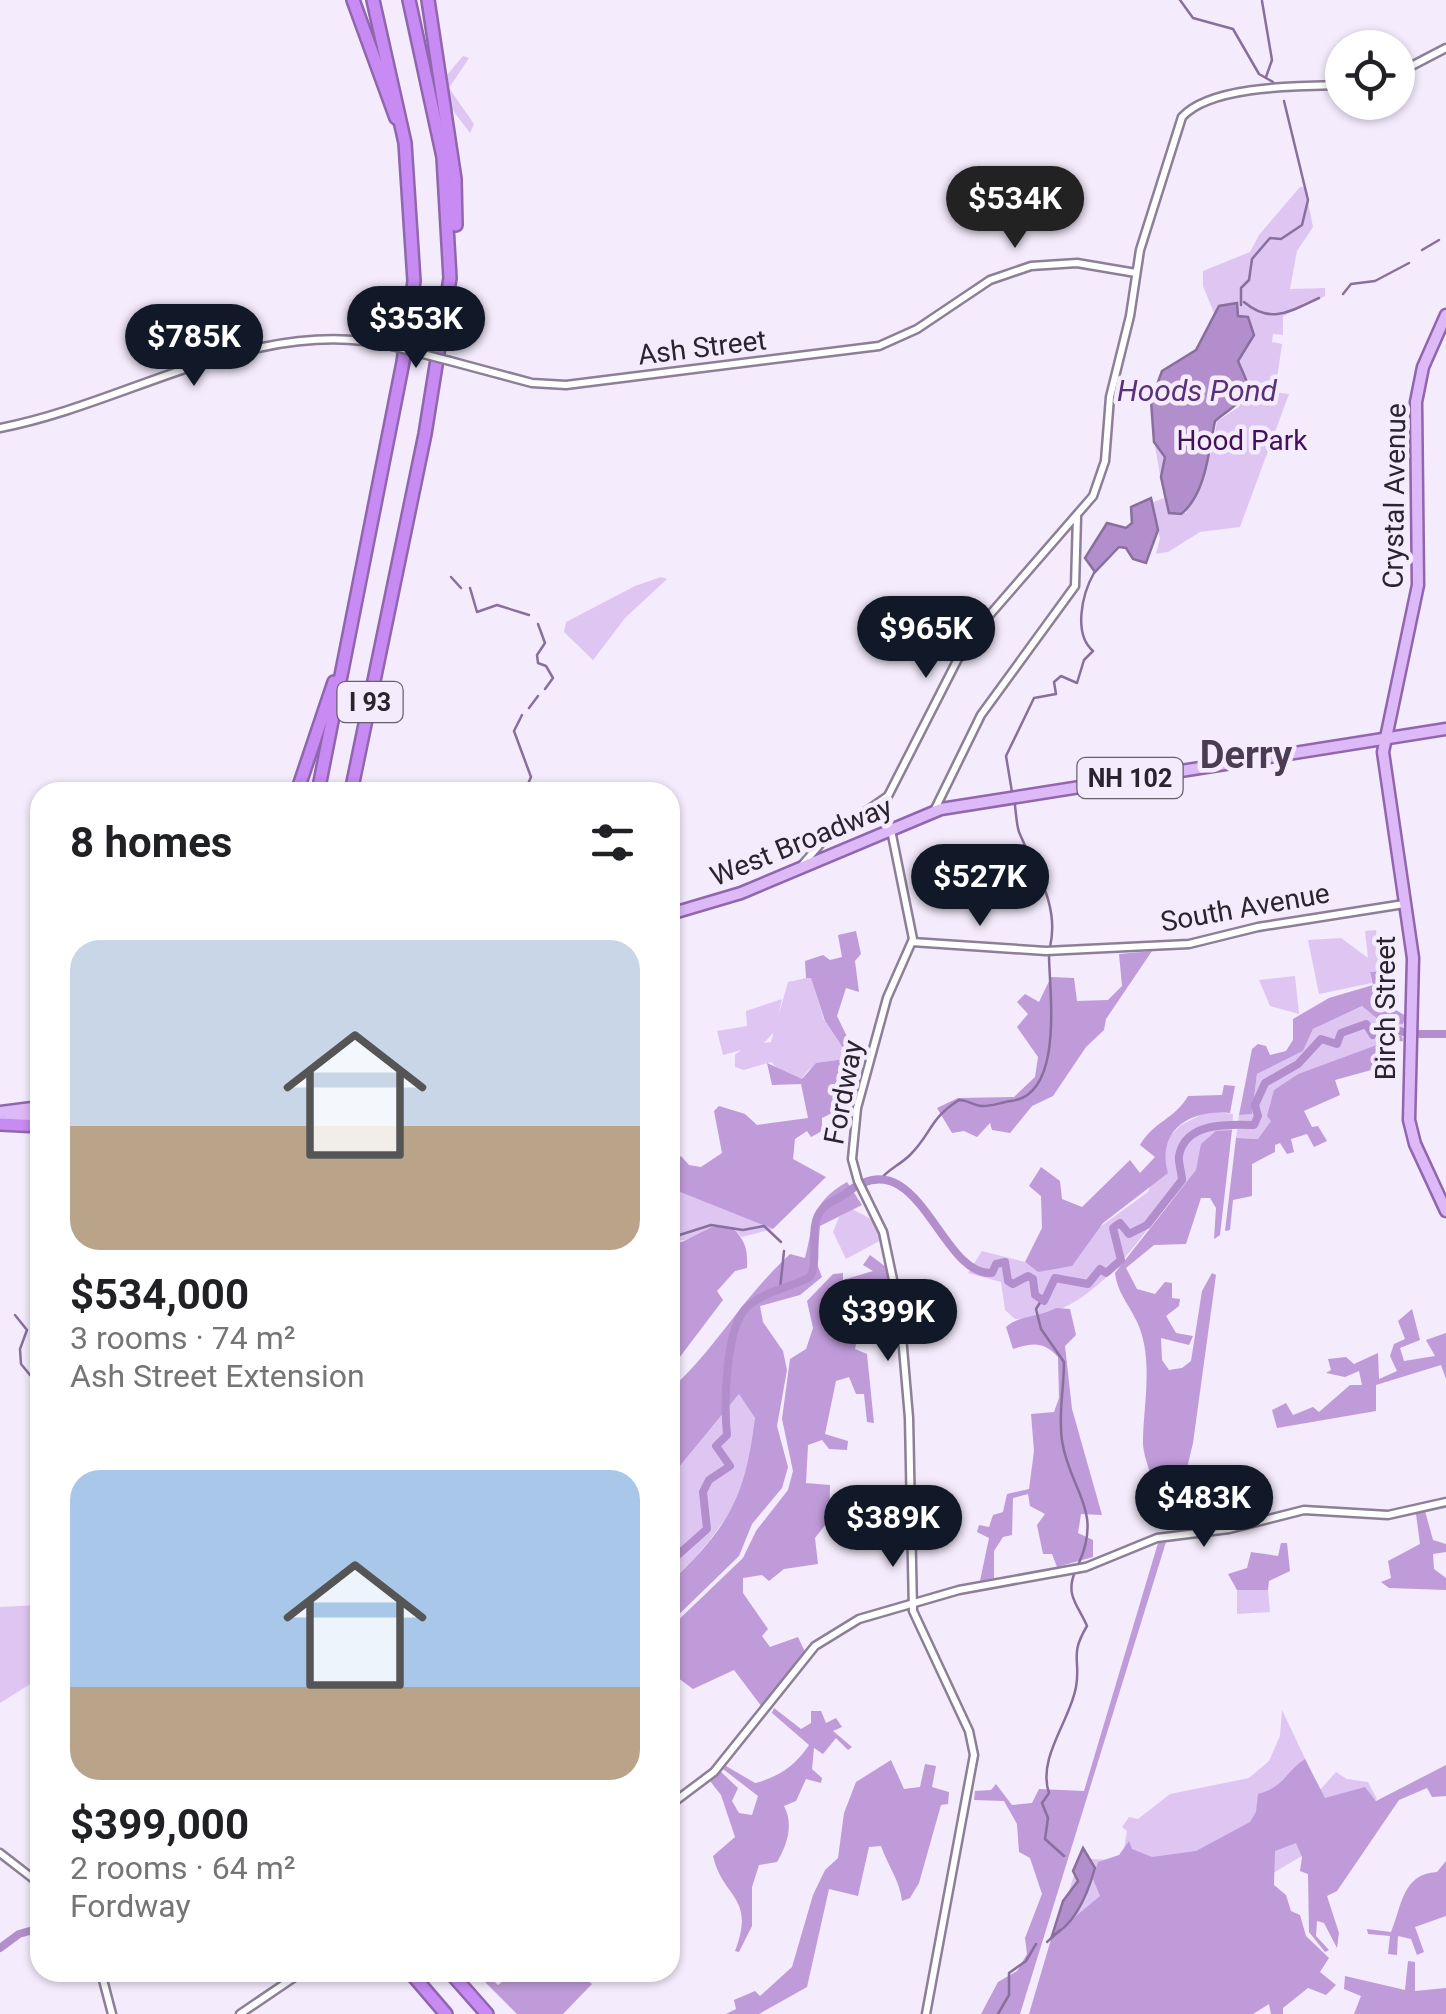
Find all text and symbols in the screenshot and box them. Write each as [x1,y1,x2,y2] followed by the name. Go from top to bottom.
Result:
[1325,30,1415,120] map controls
[1325,30,1415,120] button: locate
[945,166,1085,251] pin: $534K
[968,179,1062,217] text: $534K
[346,286,486,371] pin: $353K
[369,299,463,337] text: $353K
[124,304,264,389] pin: $785K
[147,317,241,355] text: $785K
[636,323,768,372] street label: Ash Street
[1117,373,1278,408] water label: Hoods Pond
[1376,403,1413,589] street label: Crystal Avenue
[1176,424,1308,457] park label: Hood Park
[856,596,996,681] pin: $965K
[879,609,973,647] text: $965K
[338,682,402,722] road number: I 93
[1200,733,1293,777] district label: Derry
[1078,758,1182,798] road number: NH 102
[706,790,897,893] street label: West Broadway
[585,815,640,870] icon: filters
[70,818,232,867] text: 8 homes
[910,844,1050,929] pin: $527K
[933,857,1027,895] text: $527K
[1158,876,1332,939] street label: South Avenue
[1369,936,1402,1080] street label: Birch Street
[265,1005,445,1185] icon: home
[817,1037,870,1147] street label: Fordway
[70,1270,249,1319] text: $534,000
[818,1279,958,1364] pin: $399K
[841,1292,935,1330] text: $399K
[70,1319,295,1357] text: 3 rooms · 74 m²
[70,1357,365,1395] text: Ash Street Extension
[1134,1465,1274,1550] pin: $483K
[1157,1478,1251,1516] text: $483K
[823,1485,963,1570] pin: $389K
[846,1498,940,1536] text: $389K
[265,1535,445,1715] icon: home
[70,1800,249,1849] text: $399,000
[70,1849,295,1887] text: 2 rooms · 64 m²
[70,1887,191,1925] text: Fordway

